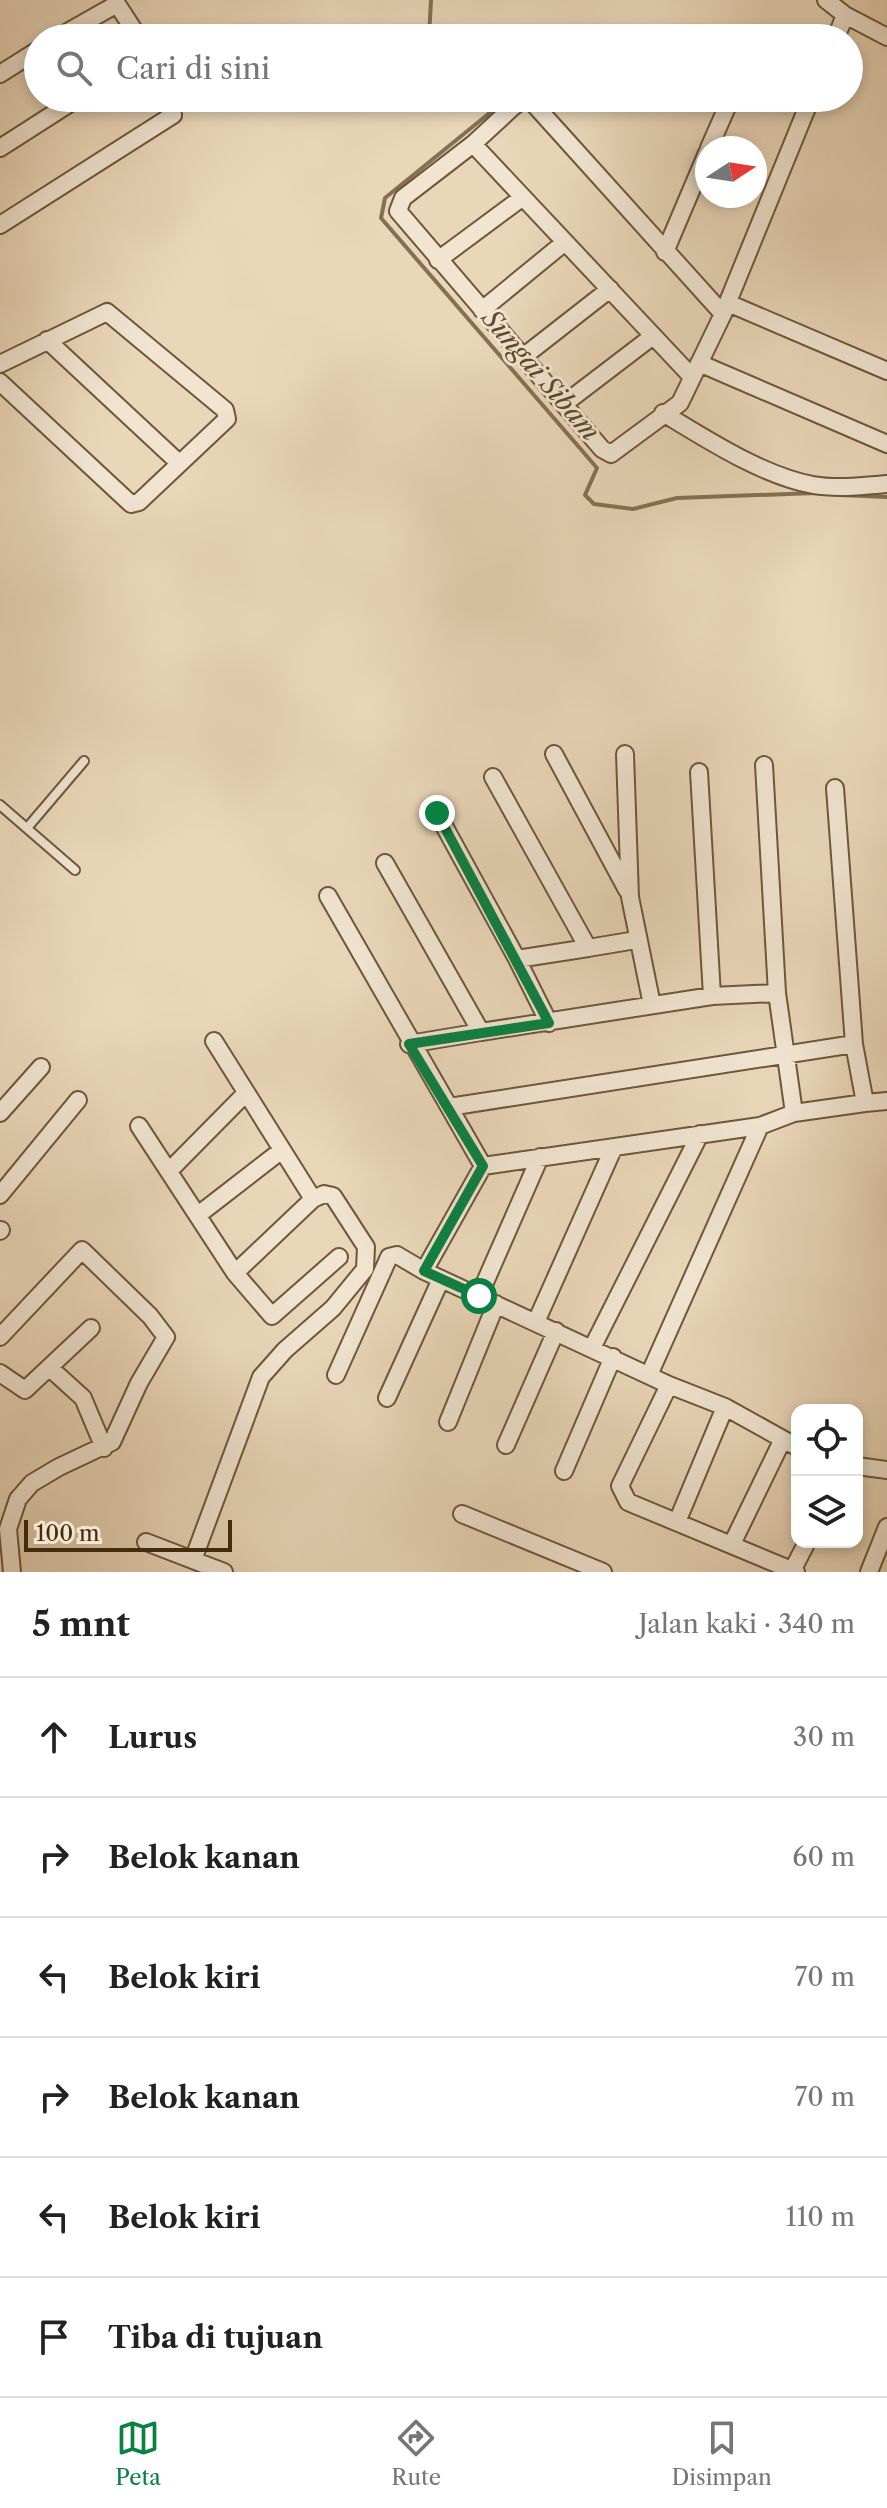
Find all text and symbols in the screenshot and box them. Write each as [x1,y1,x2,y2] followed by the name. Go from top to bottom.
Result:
[24,24,863,112] search box
[52,46,96,90] icon: search
[116,50,270,87] text: Cari di sini
[695,136,767,208] north arrow
[474,301,607,447] water label: Sungai Sibam
[419,795,455,831] route end
[461,1278,497,1314] route start
[791,1404,863,1548] map controls
[791,1404,863,1476] button: locate
[791,1476,863,1548] button: layers
[24,1516,232,1552] scale bar
[36,1520,99,1547] text: 100 m
[32,1603,130,1645] text: 5 mnt
[639,1608,855,1640] text: Jalan kaki · 340 m
[32,1715,76,1759] icon: ahead
[108,1719,197,1756] text: Lurus
[793,1721,855,1753] text: 30 m
[32,1835,76,1879] icon: right
[108,1839,300,1876] text: Belok kanan
[792,1841,855,1873] text: 60 m
[32,1955,76,1999] icon: left
[108,1959,260,1996] text: Belok kiri
[795,1961,855,1993] text: 70 m
[32,2075,76,2119] icon: right
[108,2079,300,2116] text: Belok kanan
[795,2081,855,2113] text: 70 m
[32,2195,76,2239] icon: left
[108,2199,260,2236] text: Belok kiri
[786,2201,855,2233] text: 110 m
[32,2315,76,2359] icon: arrive
[108,2319,323,2356] text: Tiba di tujuan
[115,2416,161,2491] tab: Peta
[391,2416,441,2491] tab: Rute
[672,2416,772,2491] tab: Disimpan

